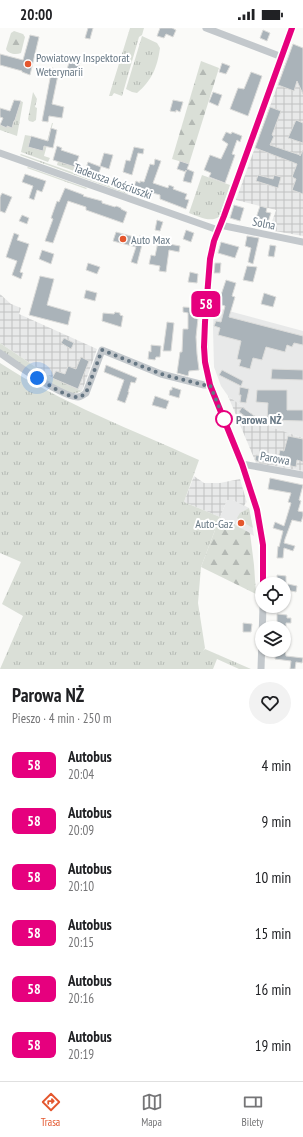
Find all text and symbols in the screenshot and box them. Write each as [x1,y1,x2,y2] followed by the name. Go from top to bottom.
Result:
[20,5,52,24] text: 20:00
[36,50,130,79] place label: Powiatowy Inspektorat Weterynarii
[23,59,33,69] marker: Powiatowy Inspektorat Weterynarii
[72,160,154,202] street label: Tadeusza Kościuszki
[251,213,277,233] street label: Solna
[131,232,170,247] place label: Auto Max
[118,234,128,244] marker: Auto Max
[188,291,224,317] line badge: 58
[199,295,213,313] text: 58
[27,368,47,388] your location
[215,410,233,428] marker: Parowa NŻ
[236,412,282,427] place label: Parowa NŻ
[259,448,291,468] street label: Parowa
[195,516,233,531] place label: Auto-Gaz
[236,518,246,528] marker: Auto-Gaz
[255,577,291,657] map controls
[255,577,291,613] button: locate
[255,621,291,657] button: layers
[249,682,291,724] button: heart
[12,683,84,707] text: Parowa NŻ
[12,710,112,727] text: Pieszo · 4 min · 250 m
[68,747,112,766] text: Autobus
[27,756,41,774] text: 58
[261,756,291,775] text: 4 min
[68,766,94,783] text: 20:04
[68,803,112,822] text: Autobus
[27,812,41,830] text: 58
[261,812,291,831] text: 9 min
[68,822,94,839] text: 20:09
[68,859,112,878] text: Autobus
[27,868,41,886] text: 58
[255,868,291,887] text: 10 min
[68,878,94,895] text: 20:10
[68,915,112,934] text: Autobus
[27,924,41,942] text: 58
[255,924,291,943] text: 15 min
[68,934,94,951] text: 20:15
[68,971,112,990] text: Autobus
[27,980,41,998] text: 58
[255,980,291,999] text: 16 min
[68,990,94,1007] text: 20:16
[68,1027,112,1046] text: Autobus
[27,1036,41,1054] text: 58
[255,1036,291,1055] text: 19 min
[68,1046,94,1063] text: 20:19
[40,1091,62,1129] tab: Trasa
[141,1091,163,1129] tab: Mapa
[242,1091,264,1129] tab: Bilety

